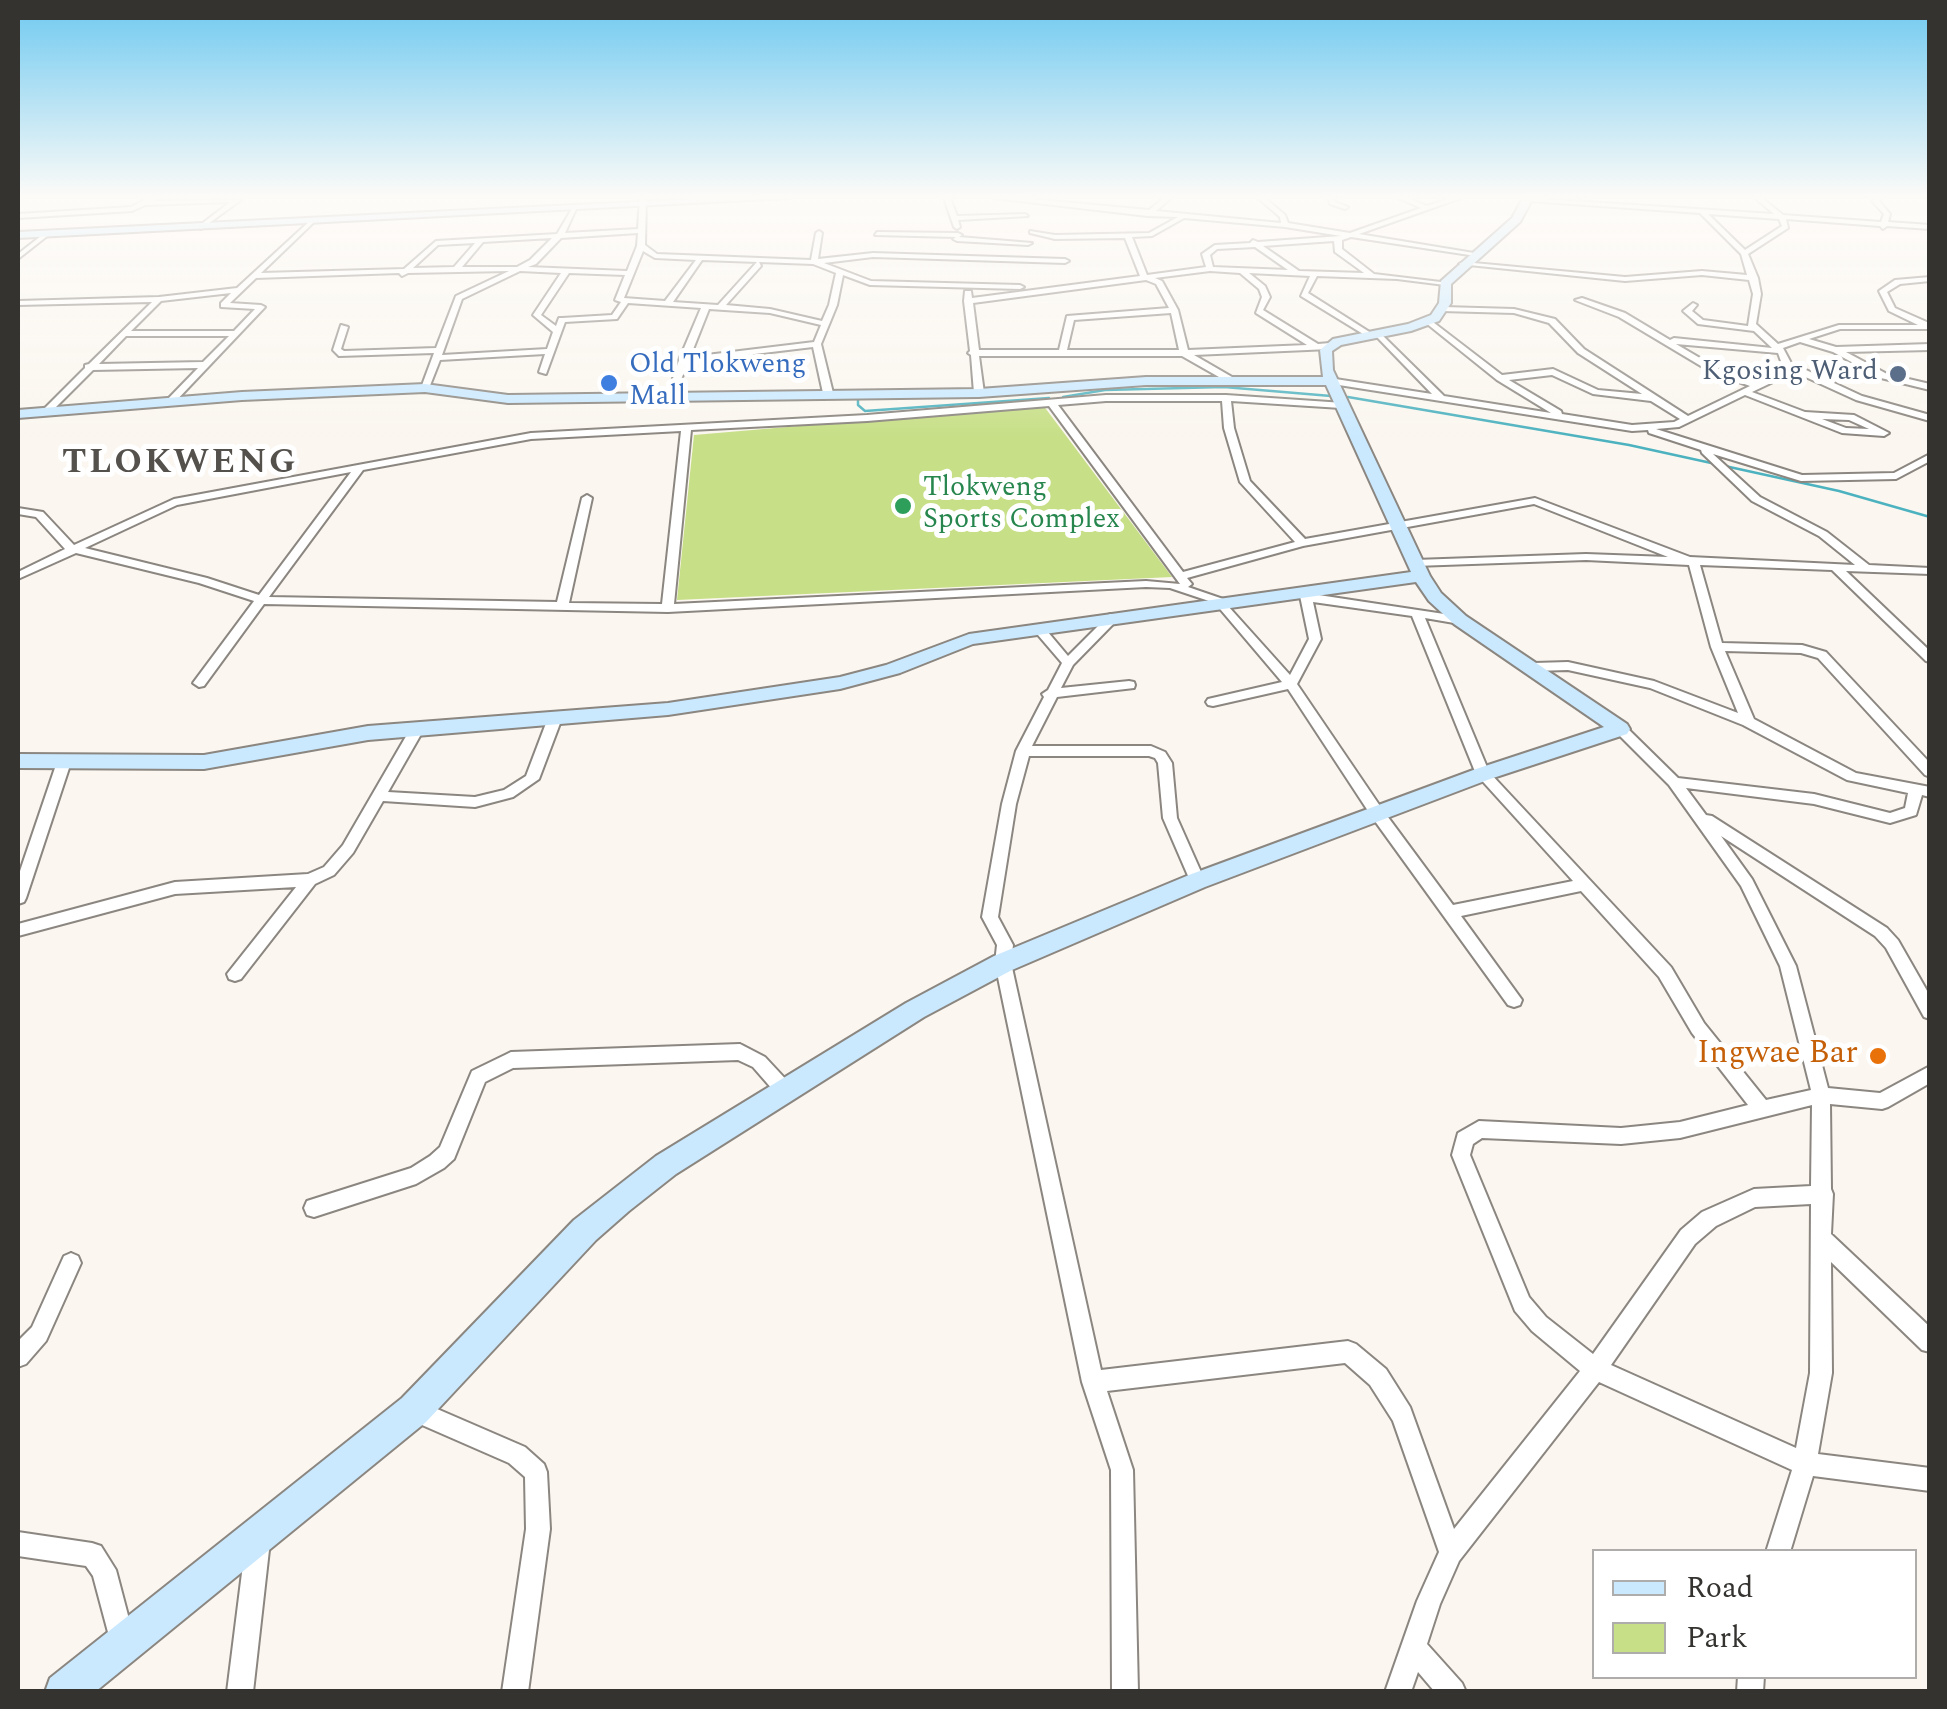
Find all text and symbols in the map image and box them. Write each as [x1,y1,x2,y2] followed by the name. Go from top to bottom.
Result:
[629,350,806,416] place label: Old Tlokweng Mall
[1702,357,1878,391] place label: Kgosing Ward
[1887,363,1909,385] marker: Kgosing Ward
[598,372,620,394] marker: Old Tlokweng Mall
[62,444,298,486] district label: TLOKWENG
[923,473,1120,539] place label: Tlokweng Sports Complex
[892,495,914,517] marker: Tlokweng Sports Complex
[1697,1037,1858,1075] place label: Ingwae Bar
[1867,1045,1889,1067] marker: Ingwae Bar
[1592,1549,1917,1679] legend
[1686,1565,1754,1611] text: Road
[1686,1615,1748,1661] text: Park

